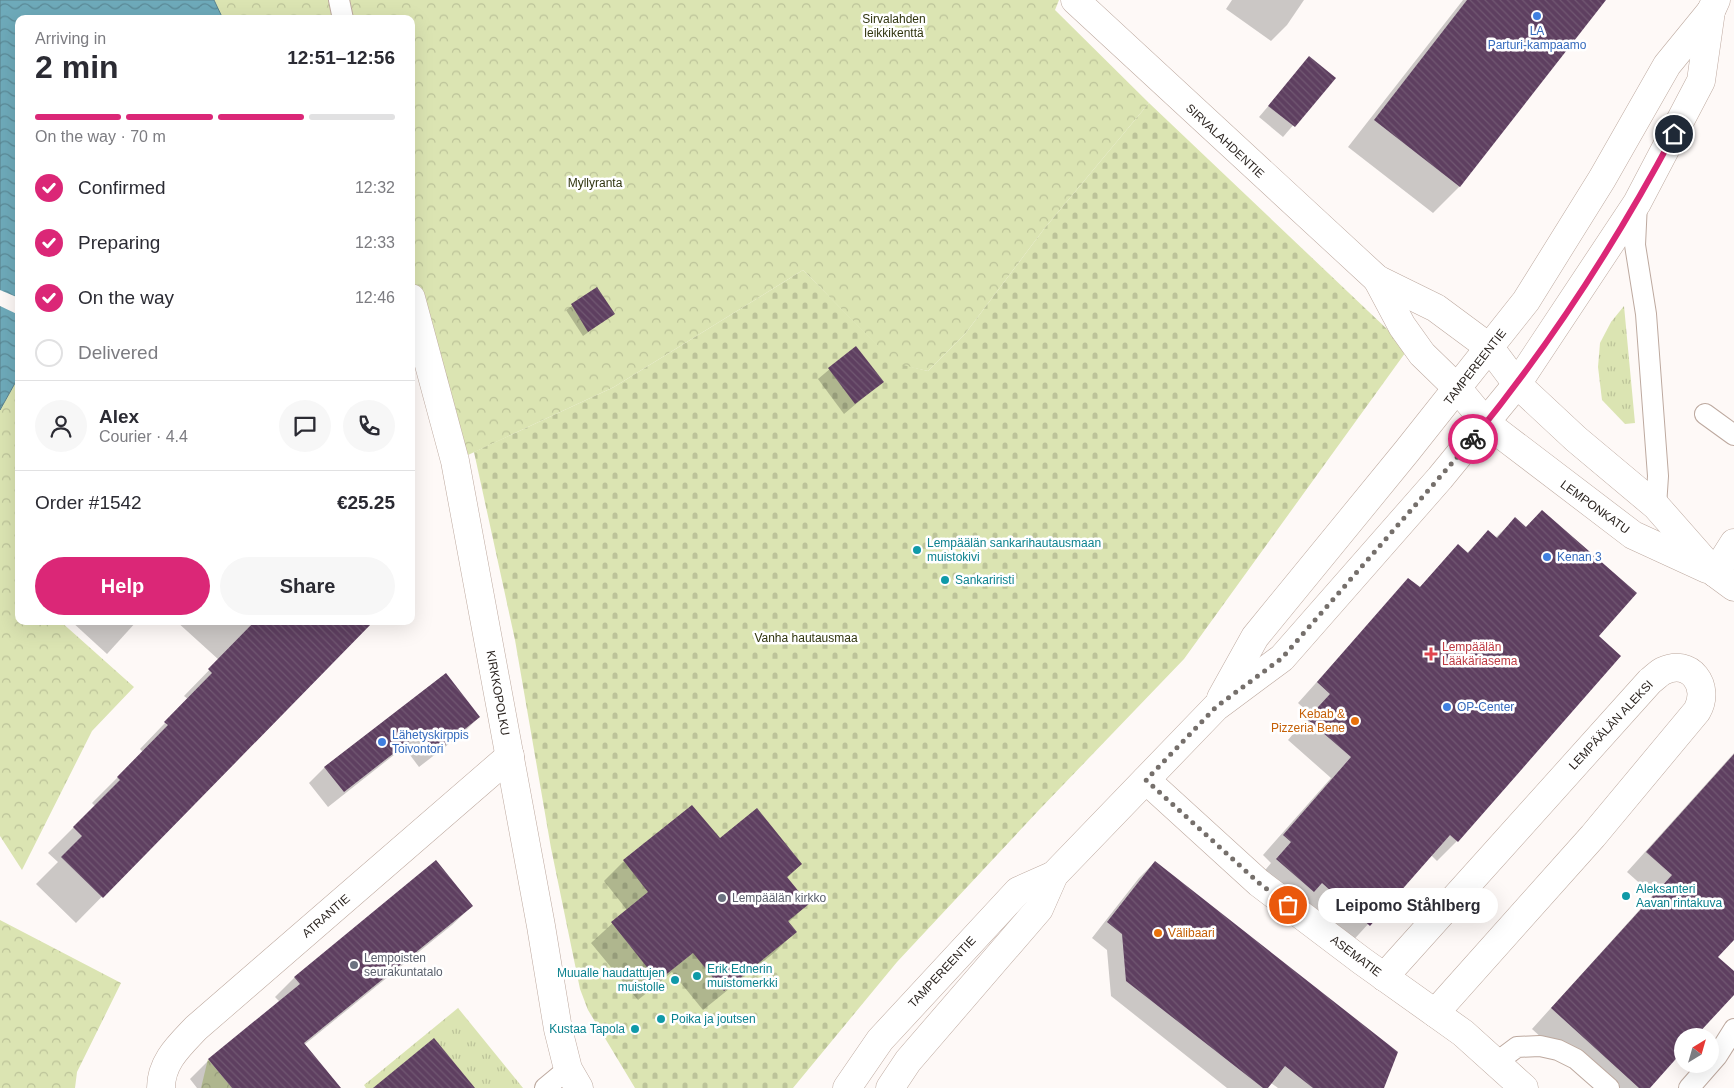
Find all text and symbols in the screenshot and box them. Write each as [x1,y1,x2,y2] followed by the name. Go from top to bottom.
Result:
[1531,10,1543,22] marker: LA Parturi-kampaamo
[862,12,926,40] park label: Sirvalahden leikkikenttä
[1488,24,1587,52] place label: LA Parturi-kampaamo
[35,30,106,47] text: Arriving in
[287,47,395,68] text: 12:51–12:56
[35,49,119,85] text: 2 min
[1183,101,1267,181] street label: SIRVALAHDENTIE
[1653,113,1695,155] pin
[1660,120,1688,148] icon: home
[35,128,166,145] text: On the way · 70 m
[35,174,63,202] icon: check
[568,176,623,190] park label: Myllyranta
[78,177,166,198] text: Confirmed
[355,179,395,196] text: 12:32
[35,229,63,257] icon: check
[78,232,160,253] text: Preparing
[355,234,395,251] text: 12:33
[35,284,63,312] icon: check
[78,287,174,308] text: On the way
[355,289,395,306] text: 12:46
[1441,326,1509,408] street label: TAMPEREENTIE
[78,342,158,363] text: Delivered
[35,400,87,452] button: person
[279,400,331,452] button: chat
[343,400,395,452] button: phone
[99,406,139,427] text: Alex
[1448,414,1498,464] courier
[1459,425,1487,453] icon: bike
[99,428,188,445] text: Courier · 4.4
[1558,477,1632,537] street label: LEMPONKATU
[35,492,142,513] text: Order #1542
[337,492,395,513] text: €25.25
[927,536,1101,564] place label: Lempäälän sankarihautausmaan muistokivi
[911,544,923,556] marker: Lempäälän sankarihautausmaan muistokivi
[1557,550,1602,564] place label: Kenan 3
[1541,551,1553,563] marker: Kenan 3
[35,557,210,615] button: Help
[220,557,395,615] button: Share
[955,573,1014,587] place label: Sankariristi
[939,574,951,586] marker: Sankariristi
[754,631,858,645] park label: Vanha hautausmaa
[1442,640,1518,668] place label: Lempäälän Lääkäriasema
[1424,647,1438,661] marker: Lempäälän Lääkäriasema
[484,649,512,737] street label: KIRKKOPOLKU
[1566,678,1656,772] street label: LEMPÄÄLÄN ALEKSI
[1457,700,1514,714] place label: OP-Center
[1441,701,1453,713] marker: OP-Center
[1271,707,1345,735] place label: Kebab & Pizzeria Bene
[1349,715,1361,727] marker: Kebab & Pizzeria Bene
[392,728,469,756] place label: Lähetyskirppis Toivontori
[376,736,388,748] marker: Lähetyskirppis Toivontori
[1636,882,1722,910] place label: Aleksanteri Aavan rintakuva
[1267,884,1309,926] pin
[1318,888,1498,922] callout: Leipomo Ståhlberg
[1620,890,1632,902] marker: Aleksanteri Aavan rintakuva
[732,891,826,905] place label: Lempäälän kirkko
[1274,891,1302,919] icon: bag
[299,892,353,940] street label: ATRANTIE
[716,892,728,904] marker: Lempäälän kirkko
[1336,897,1480,914] text: Leipomo Ståhlberg
[1168,926,1215,940] place label: Välibaari
[1152,927,1164,939] marker: Välibaari
[1328,932,1384,980] street label: ASEMATIE
[905,933,979,1011] street label: TAMPEREENTIE
[364,951,443,979] place label: Lempoisten seurakuntatalo
[348,959,360,971] marker: Lempoisten seurakuntatalo
[707,962,778,990] place label: Erik Ednerin muistomerkki
[557,966,665,994] place label: Muualle haudattujen muistolle
[691,970,703,982] marker: Erik Ednerin muistomerkki
[669,974,681,986] marker: Muualle haudattujen muistolle
[671,1012,756,1026] place label: Poika ja joutsen
[655,1013,667,1025] marker: Poika ja joutsen
[549,1022,625,1036] place label: Kustaa Tapola
[629,1023,641,1035] marker: Kustaa Tapola
[1674,1028,1719,1072] north arrow
[1674,1028,1719,1073] map controls

